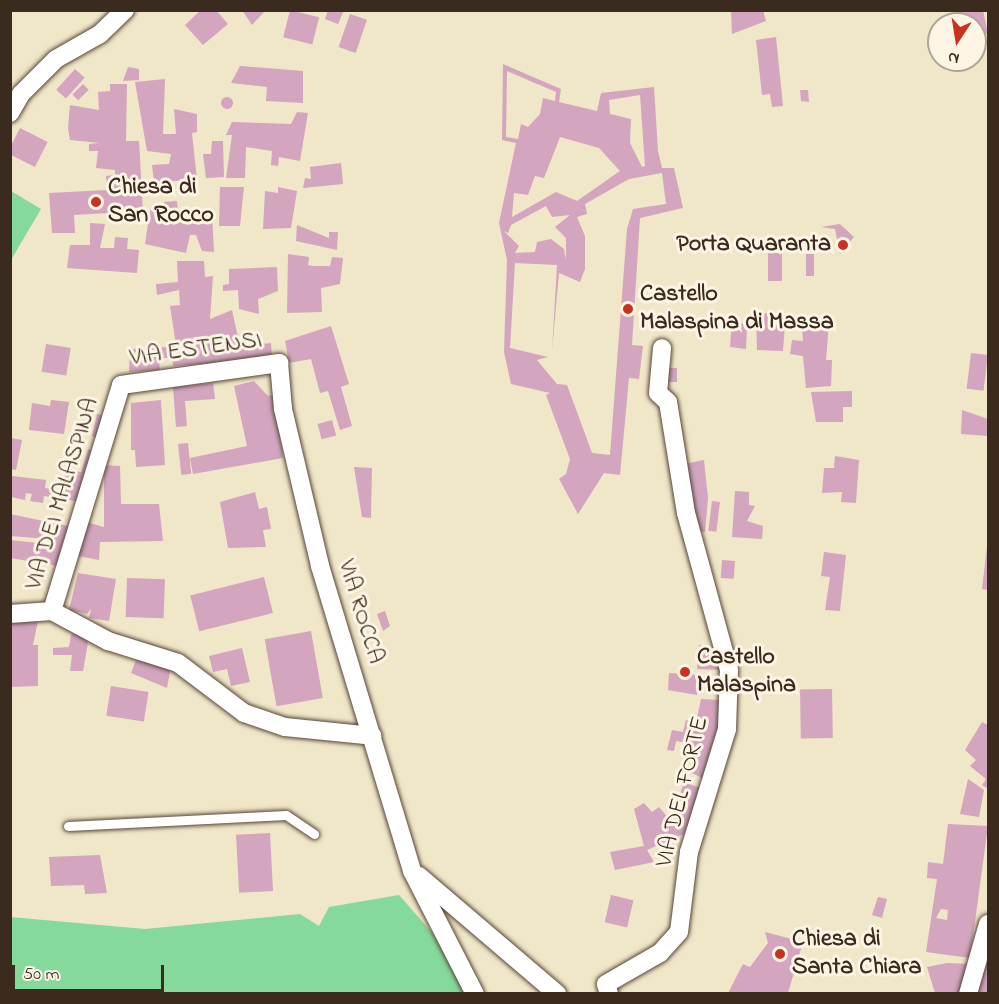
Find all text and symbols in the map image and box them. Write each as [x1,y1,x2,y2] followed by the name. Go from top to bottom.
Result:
[927,12,987,72] north arrow
[946,45,961,71] text: N
[108,174,214,230] place label: Chiesa di San Rocco
[89,195,103,209] marker: Chiesa di San Rocco
[676,231,831,259] place label: Porta Quaranta
[836,238,850,252] marker: Porta Quaranta
[640,281,834,337] place label: Castello Malaspina di Massa
[621,302,635,316] marker: Castello Malaspina di Massa
[128,326,264,374] street label: VIA ESTENSI
[20,395,106,593] street label: VIA DEI MALASPINA
[331,556,389,668] street label: VIA ROCCA
[697,644,796,700] place label: Castello Malaspina
[678,665,692,679] marker: Castello Malaspina
[650,714,716,870] street label: VIA DEL FORTE
[792,926,921,982] place label: Chiesa di Santa Chiara
[773,947,787,961] marker: Chiesa di Santa Chiara
[15,953,166,991] scale bar
[23,962,60,988] text: 50 m

